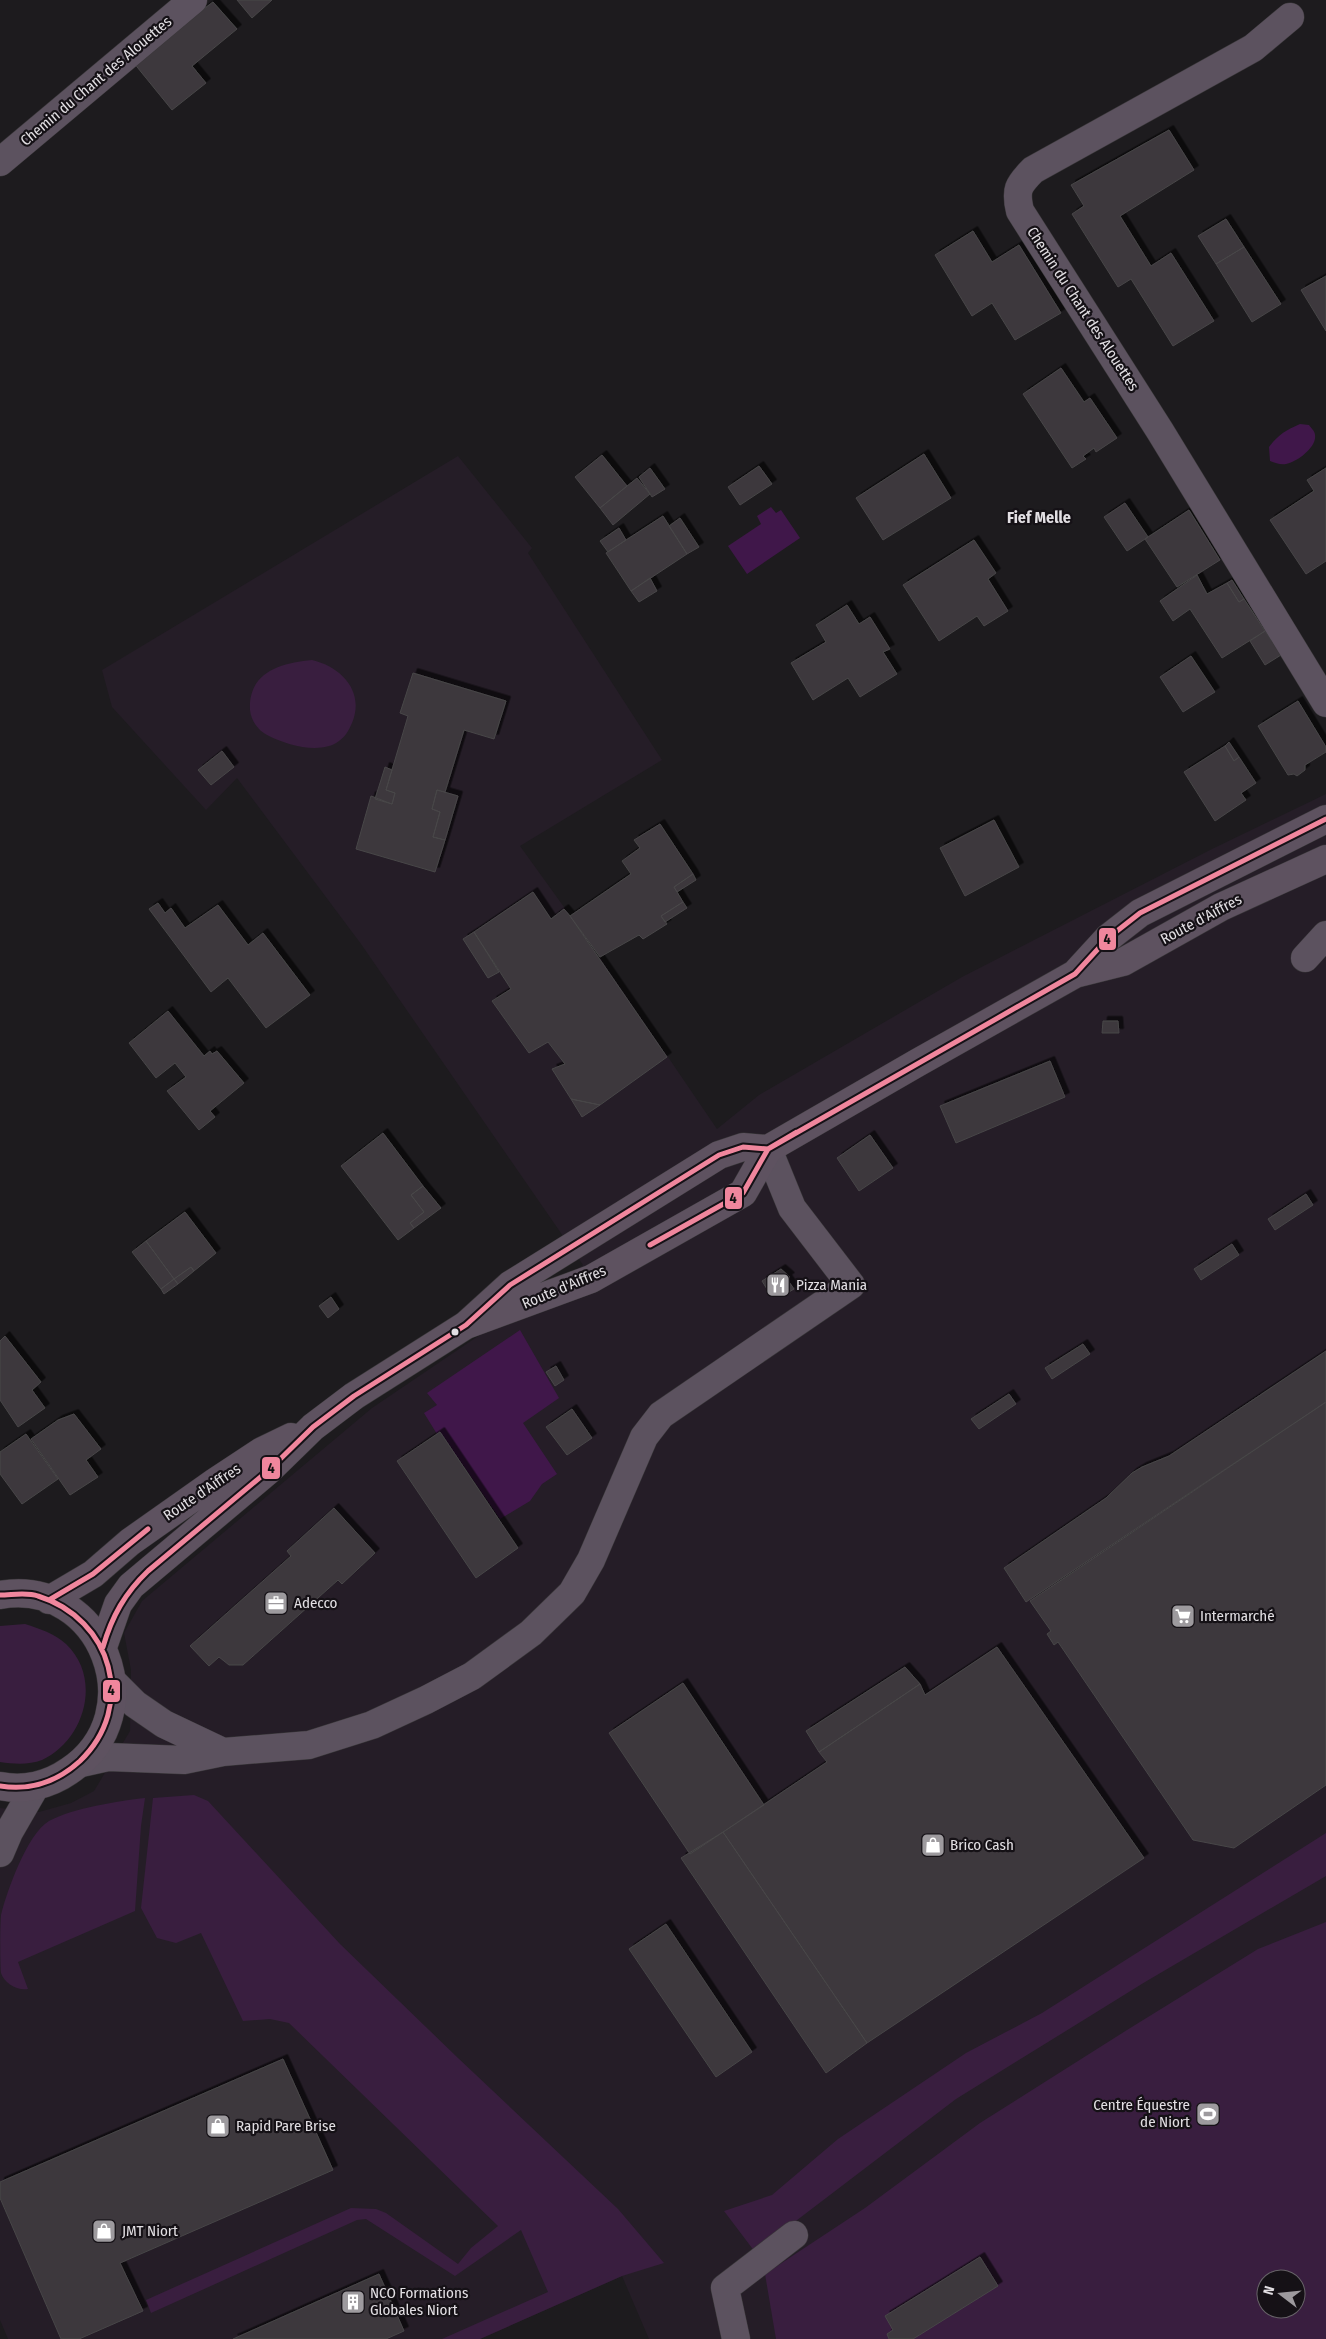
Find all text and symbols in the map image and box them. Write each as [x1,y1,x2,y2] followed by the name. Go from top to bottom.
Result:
[17,12,175,150] street label: Chemin du Chant des Alouettes
[1023,224,1143,394] street label: Chemin du Chant des Alouettes
[1007,508,1071,527] district label: Fief Melle
[1157,890,1245,948] street label: Route d'Aiffres
[1098,927,1117,951] line badge: 4
[1103,931,1111,948] text: 4
[724,1186,743,1210] line badge: 4
[729,1190,737,1207] text: 4
[519,1261,609,1313] street label: Route d'Aiffres
[765,1272,791,1298] restaurant icon: Pizza Mania
[796,1276,867,1294] place label: Pizza Mania
[450,1327,460,1337] unlabelled marker
[261,1456,281,1480] line badge: 4
[160,1460,244,1524] street label: Route d'Aiffres
[267,1460,275,1477] text: 4
[263,1590,289,1616] office icon: Adecco
[294,1594,338,1612] place label: Adecco
[1170,1603,1196,1629] supermarket icon: Intermarché
[1200,1607,1275,1625] place label: Intermarché
[102,1679,121,1703] line badge: 4
[107,1682,115,1699] text: 4
[920,1832,946,1858] shop icon: Brico Cash
[950,1836,1014,1854] place label: Brico Cash
[1093,2096,1190,2131] place label: Centre Équestre de Niort
[1195,2101,1221,2127] sports icon: Centre Équestre de Niort
[205,2113,231,2139] shop icon: Rapid Pare Brise
[236,2117,336,2135] place label: Rapid Pare Brise
[91,2218,117,2244] shop icon: JMT Niort
[122,2222,178,2240] place label: JMT Niort
[1256,2269,1306,2319] north arrow
[370,2284,468,2319] place label: NCO Formations Globales Niort
[1260,2284,1278,2297] text: N
[340,2289,366,2315] building icon: NCO Formations Globales Niort

